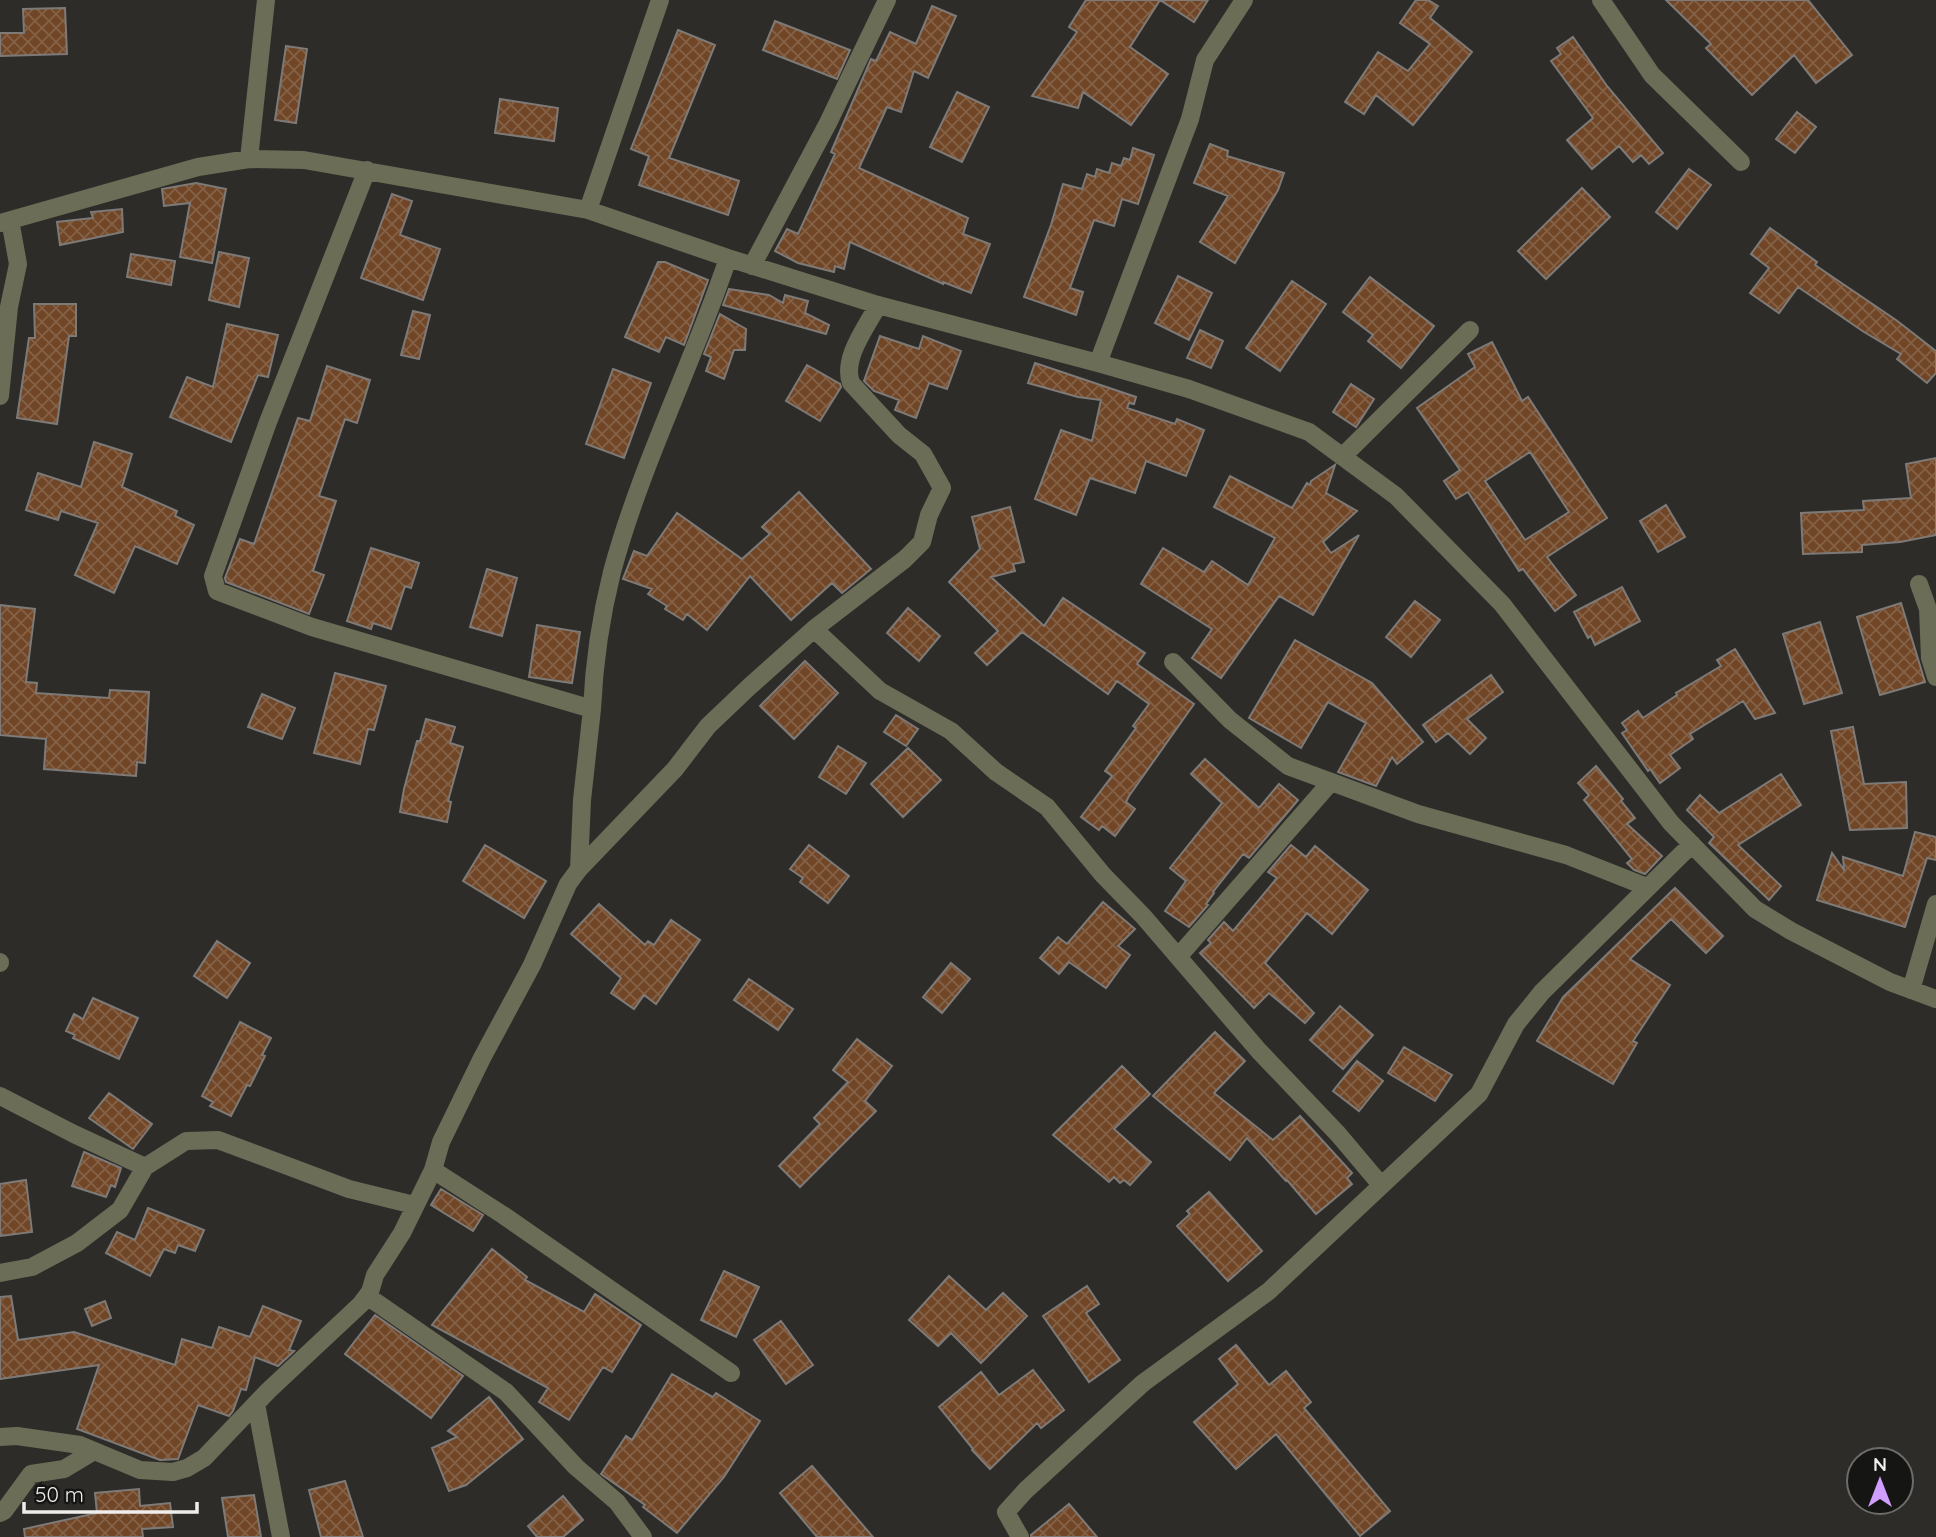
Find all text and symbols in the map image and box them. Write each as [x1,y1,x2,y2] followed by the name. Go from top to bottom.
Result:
[1845,1446,1915,1516] north arrow
[1873,1452,1887,1476] text: N
[24,1470,198,1514] scale bar
[35,1481,84,1507] text: 50 m

